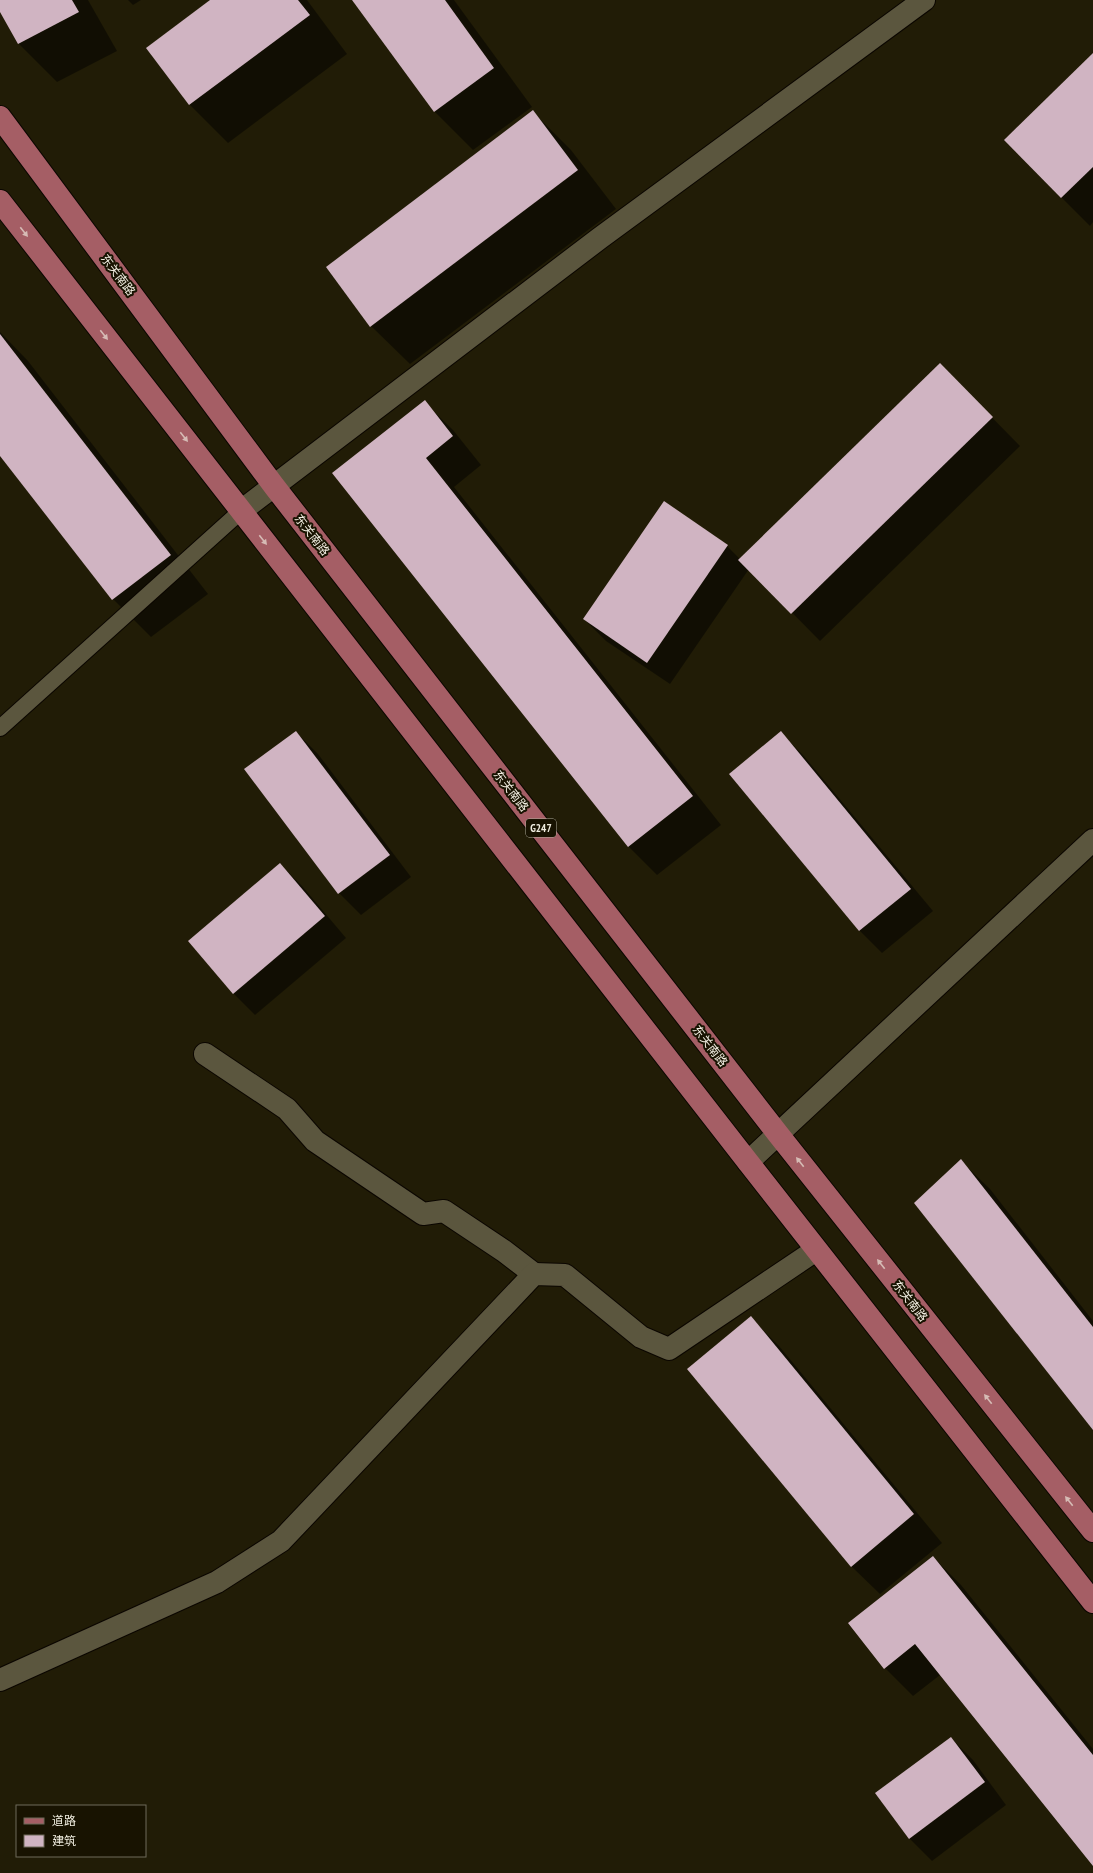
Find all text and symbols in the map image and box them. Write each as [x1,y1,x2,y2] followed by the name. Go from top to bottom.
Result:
[20,227,28,238] one-way arrow
[98,251,139,298] street label: 东关南路
[99,329,108,340] one-way arrow
[179,432,188,443] one-way arrow
[292,511,333,558] street label: 东关南路
[259,534,268,545] one-way arrow
[491,767,532,814] street label: 东关南路
[526,819,556,837] road number: G247
[690,1022,731,1069] street label: 东关南路
[796,1157,805,1168] one-way arrow
[877,1259,885,1270] one-way arrow
[890,1277,931,1324] street label: 东关南路
[984,1393,992,1404] one-way arrow
[1064,1495,1073,1506] one-way arrow
[16,1805,146,1857] legend
[52,1813,76,1828] text: 道路
[52,1833,76,1848] text: 建筑

